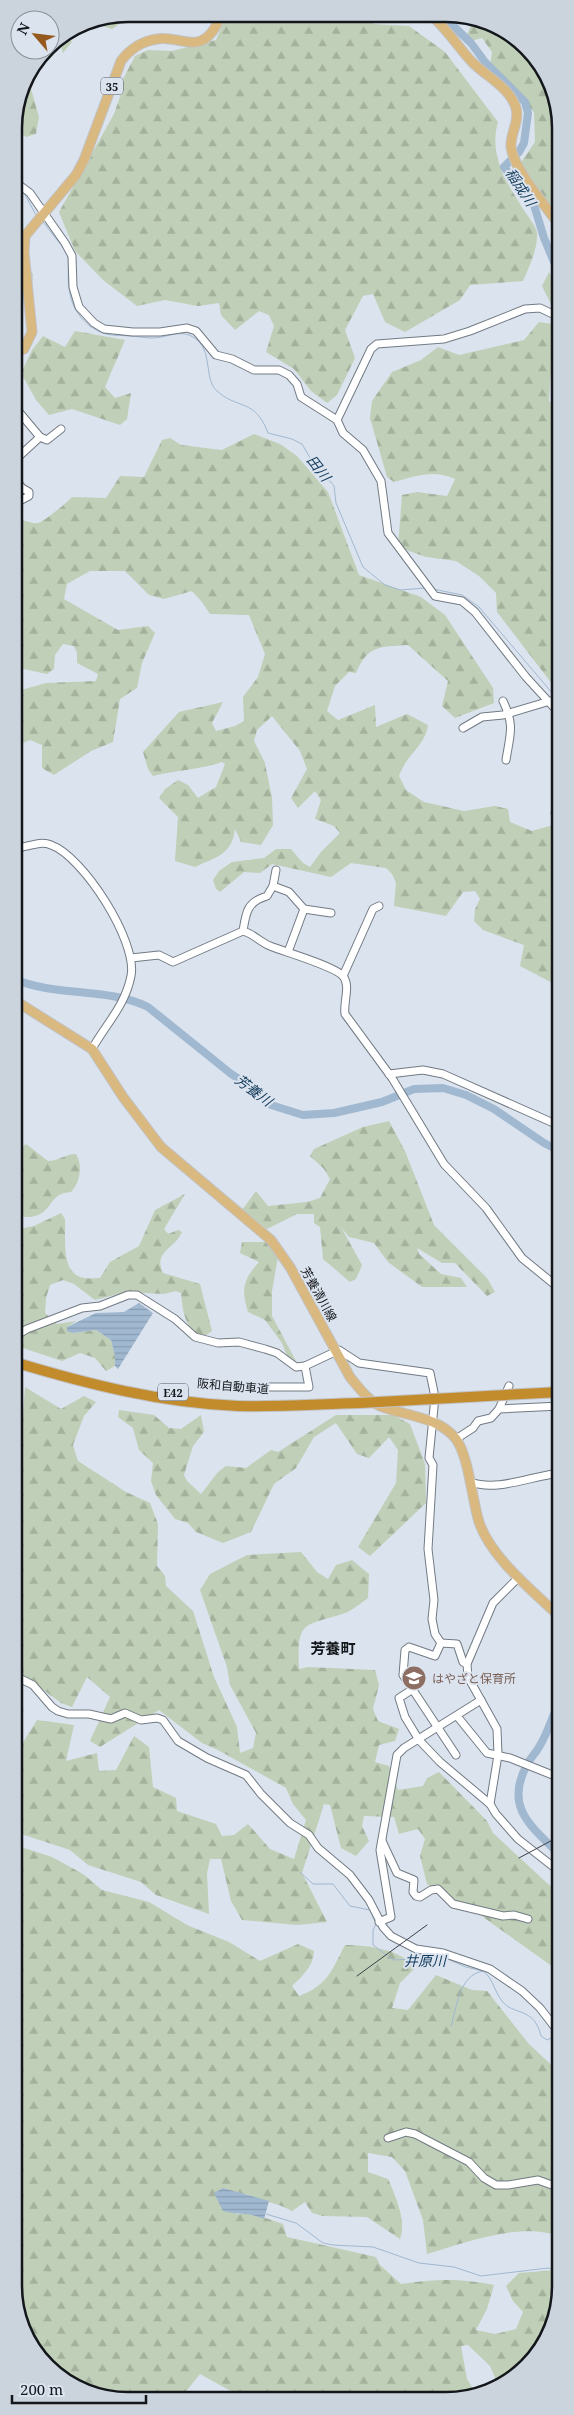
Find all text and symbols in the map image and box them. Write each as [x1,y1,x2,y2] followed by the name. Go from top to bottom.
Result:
[10,10,60,60] north arrow
[12,19,34,38] text: N
[101,78,123,94] road number: 35
[502,164,541,211] water label: 稲成川
[303,451,336,486] water label: 田川
[232,1070,278,1111] water label: 芳養川
[297,1264,341,1324] street label: 芳養清川線
[196,1374,270,1398] street label: 阪和自動車道
[158,1384,188,1400] road number: E42
[310,1638,356,1658] district label: 芳養町
[401,1665,427,1691] school or university icon: はやざと保育所
[432,1670,516,1687] place label: はやざと保育所
[404,1951,448,1970] water label: 井原川
[12,2372,146,2404] scale bar
[20,2379,63,2399] text: 200 m

